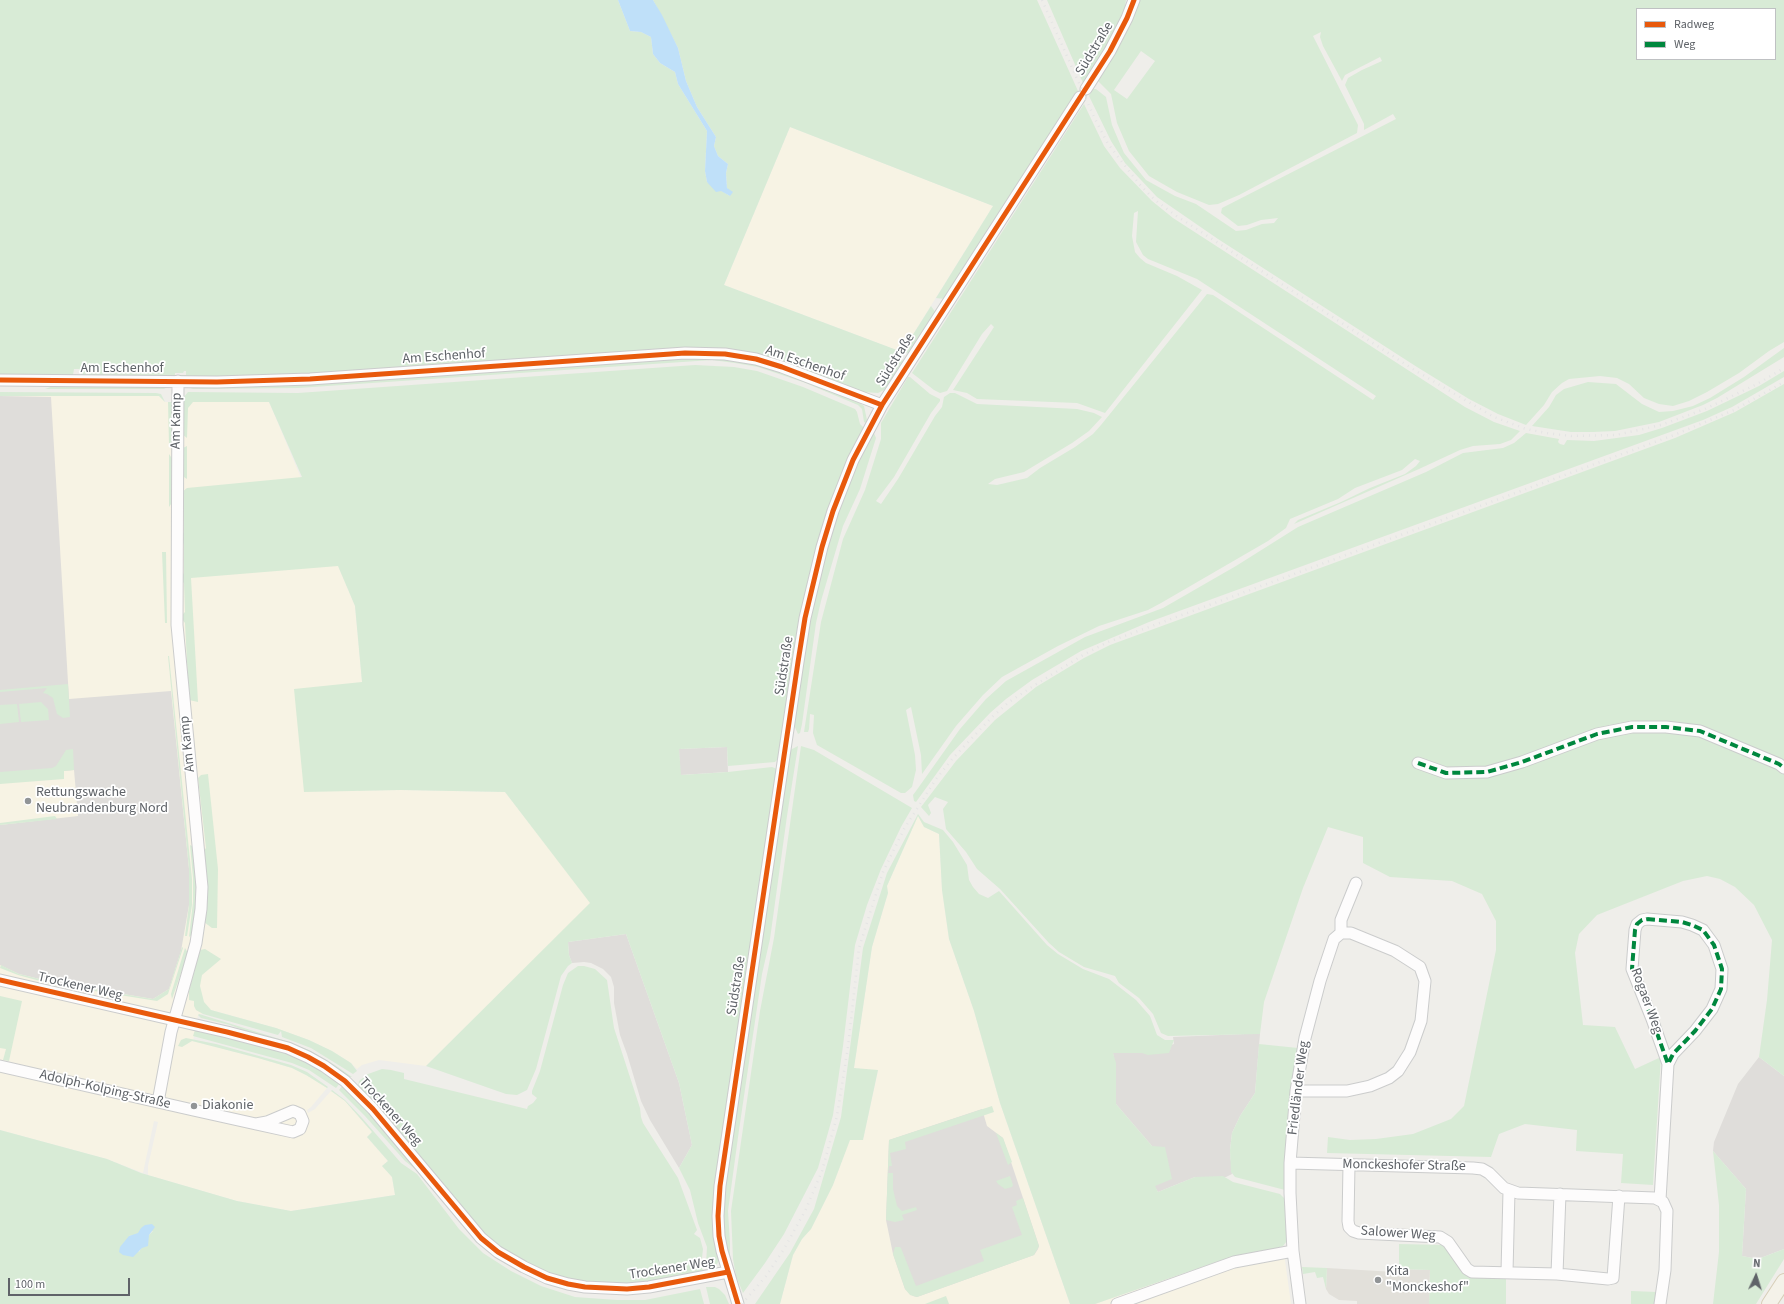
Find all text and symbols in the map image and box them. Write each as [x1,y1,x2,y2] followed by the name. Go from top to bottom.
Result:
[1636,8,1776,60] legend
[1674,16,1714,33] text: Radweg
[1072,19,1118,79] street label: Südstraße
[1674,36,1695,53] text: Weg
[873,330,919,390] street label: Südstraße
[763,343,847,385] street label: Am Eschenhof
[402,346,486,368] street label: Am Eschenhof
[80,361,164,377] street label: Am Eschenhof
[168,393,186,449] street label: Am Kamp
[772,635,798,697] street label: Südstraße
[177,715,199,773] street label: Am Kamp
[36,785,168,818] place label: Rettungswache Neubrandenburg Nord
[23,796,33,806] marker: Rettungswache Neubrandenburg Nord
[724,955,750,1017] street label: Südstraße
[1626,966,1666,1036] street label: Rogaer Weg
[36,969,124,1005] street label: Trockener Weg
[1285,1040,1313,1136] street label: Friedländer Weg
[38,1067,172,1113] street label: Adolph-Kolping-Straße
[355,1074,425,1150] street label: Trockener Weg
[202,1098,253,1114] place label: Diakonie
[189,1101,199,1111] marker: Diakonie
[1342,1157,1466,1175] street label: Monckeshofer Straße
[1360,1223,1436,1245] street label: Salower Weg
[628,1254,716,1284] street label: Trockener Weg
[1736,1256,1776,1296] north arrow
[1753,1256,1761,1271] text: N
[1386,1264,1469,1296] place label: Kita "Monckeshof"
[10,1270,132,1296] scale bar
[1373,1275,1383,1285] marker: Kita "Monckeshof"
[15,1276,45,1293] text: 100 m

